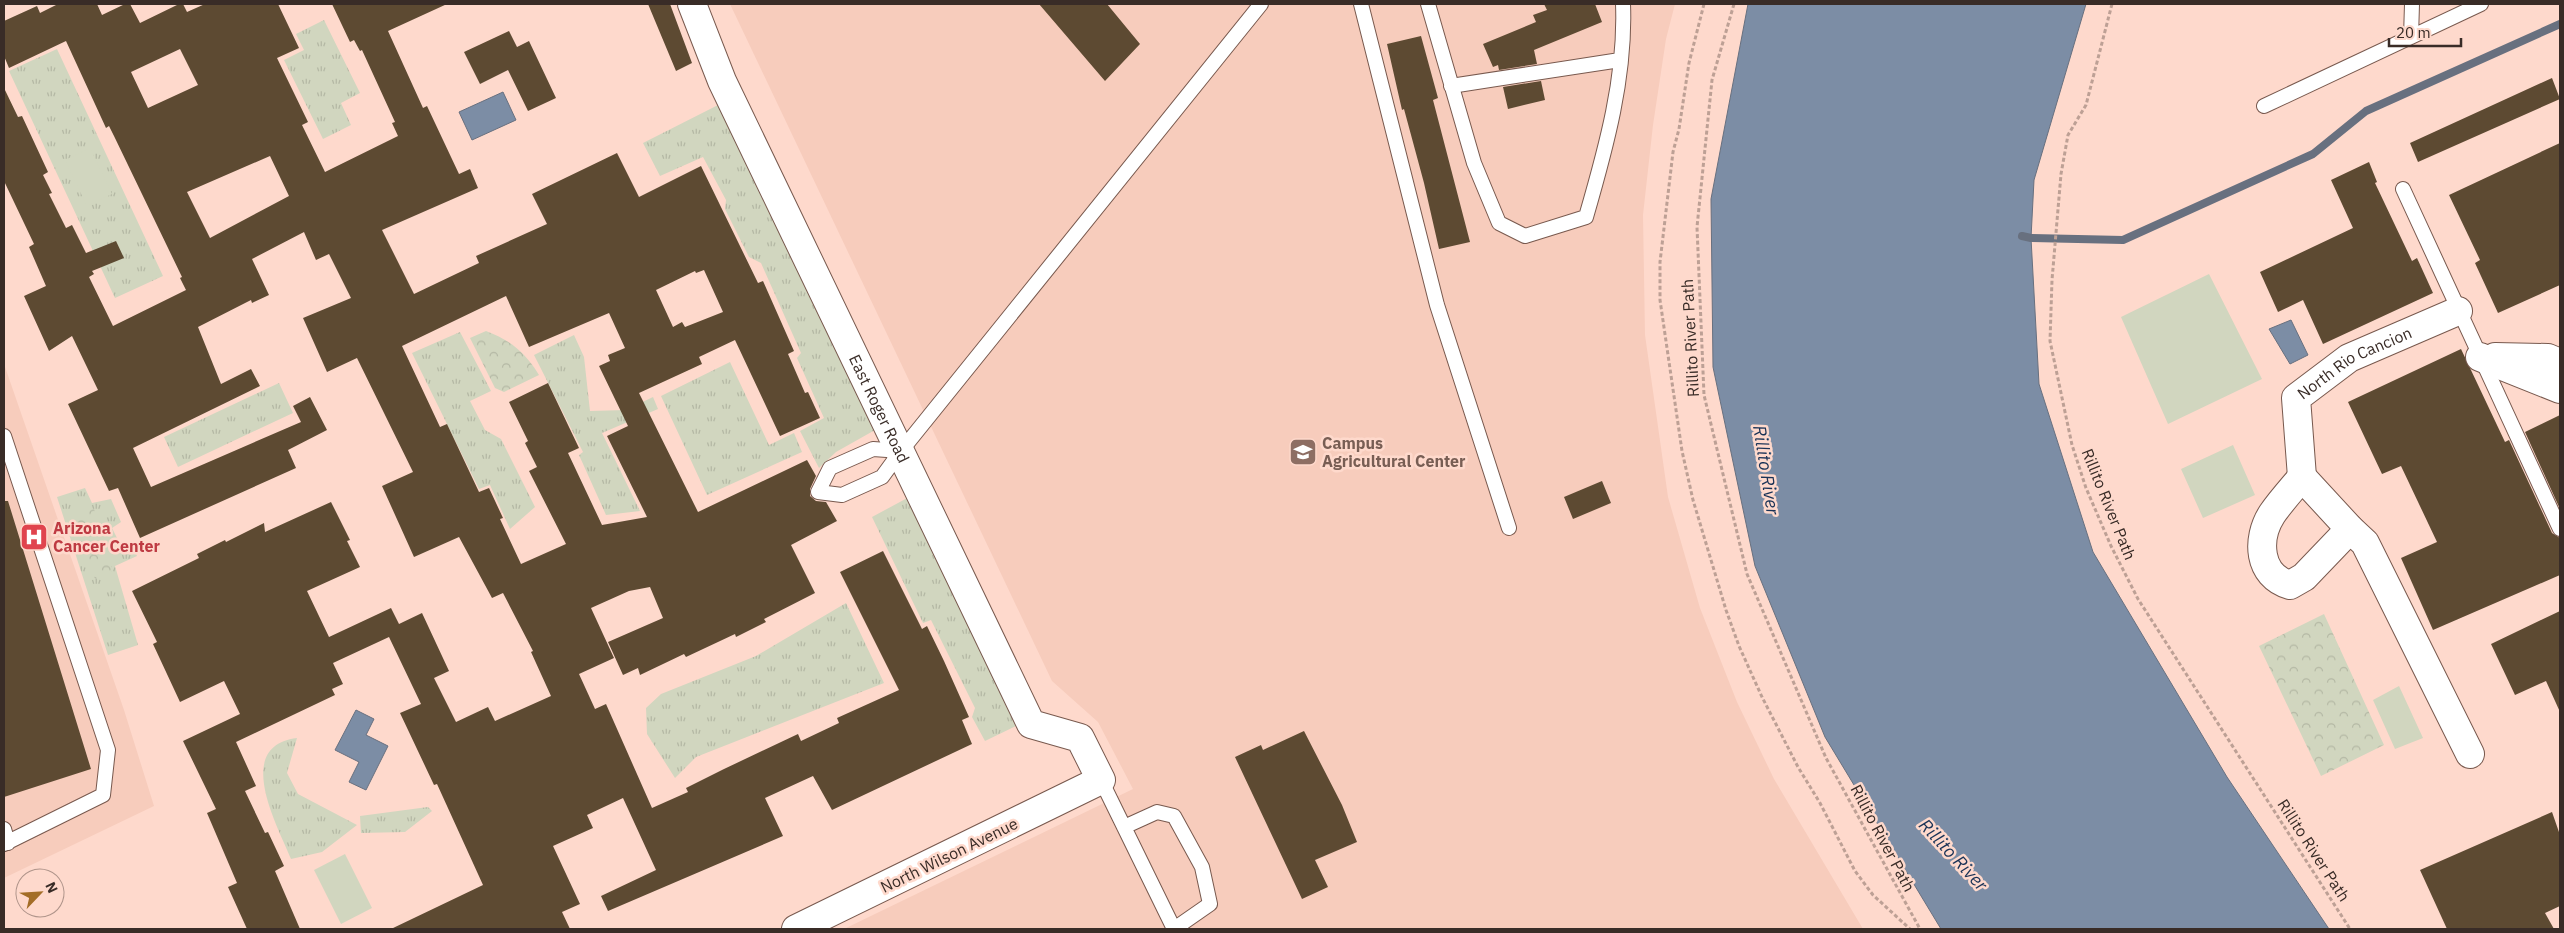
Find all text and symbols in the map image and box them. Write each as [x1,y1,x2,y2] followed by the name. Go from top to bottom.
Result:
[2389,15,2462,47] scale bar
[2396,23,2431,42] text: 20 m
[1677,278,1703,398] street label: Rillito River Path
[2293,322,2415,404] street label: North Rio Cancion
[845,351,914,466] street label: East Roger Road
[1748,424,1785,517] water label: Rillito River
[1322,433,1466,471] place label: Campus Agricultural Center
[1288,437,1318,467] school or university icon: Campus Agricultural Center
[2078,445,2140,563] street label: Rillito River Path
[53,518,160,556] place label: Arizona Cancer Center
[19,522,49,552] hospital icon: Arizona Cancer Center
[1846,781,1920,895] street label: Rillito River Path
[2273,795,2355,905] street label: Rillito River Path
[877,813,1021,897] street label: North Wilson Avenue
[1914,814,1993,896] water label: Rillito River
[15,868,65,918] north arrow
[41,879,62,896] text: N

